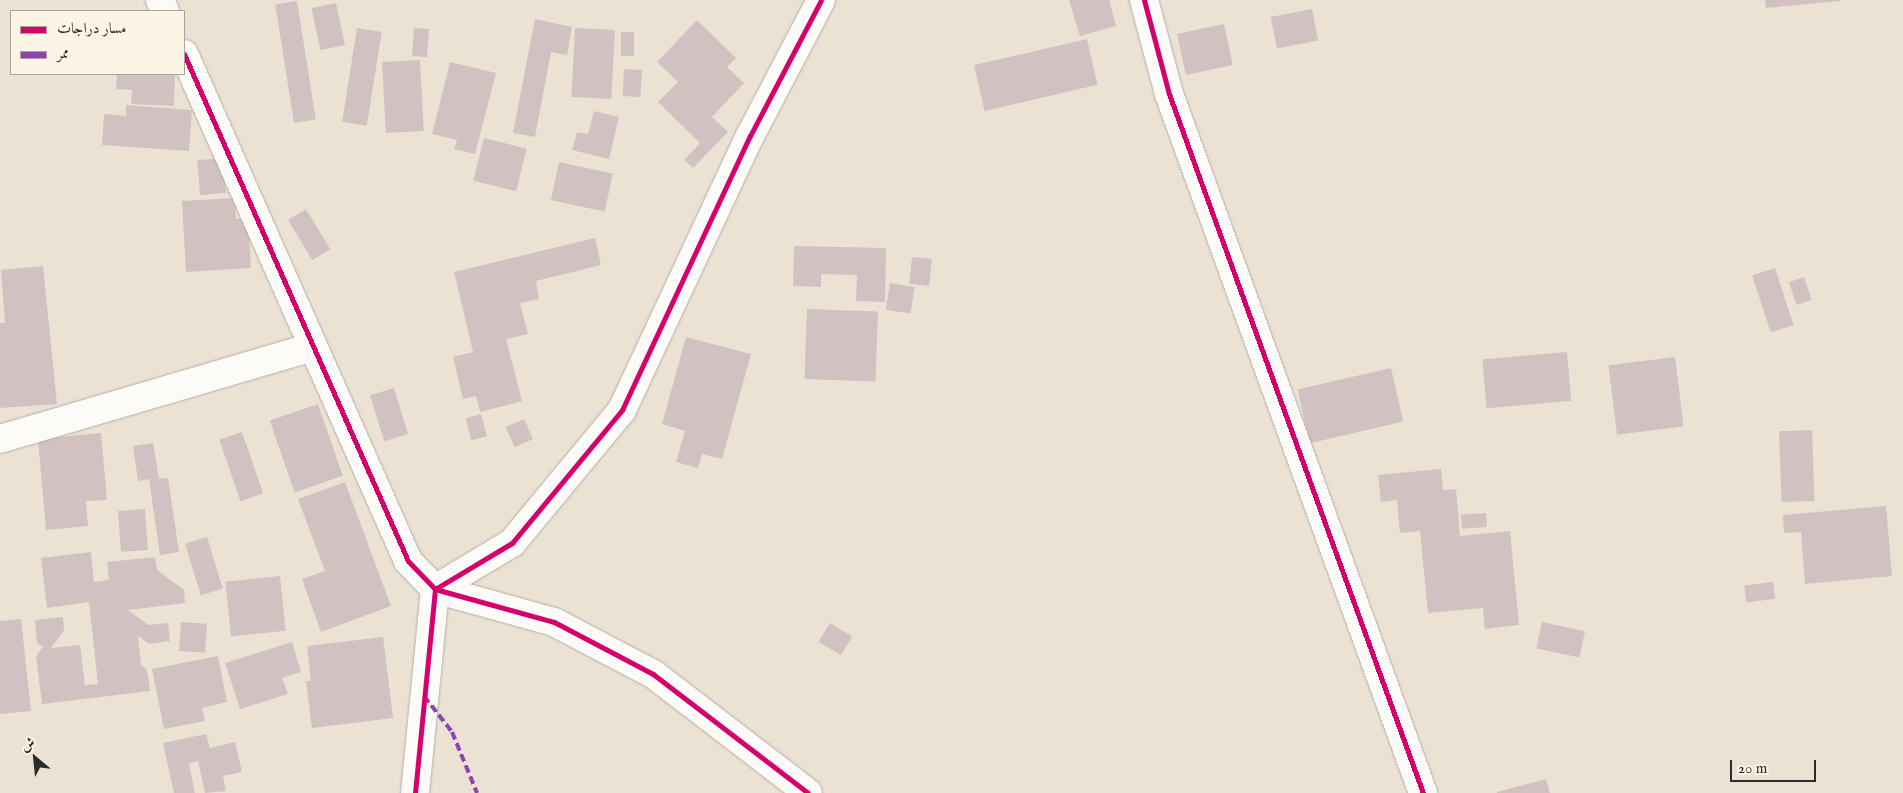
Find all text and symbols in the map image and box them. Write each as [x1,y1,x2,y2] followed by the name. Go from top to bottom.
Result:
[10,10,185,75] legend
[57,19,126,38] text: مسار دراجات
[57,44,69,63] text: ممر
[10,733,60,783] north arrow
[18,734,38,756] text: ش
[1733,750,1819,782] scale bar
[1738,759,1767,778] text: 20 m

